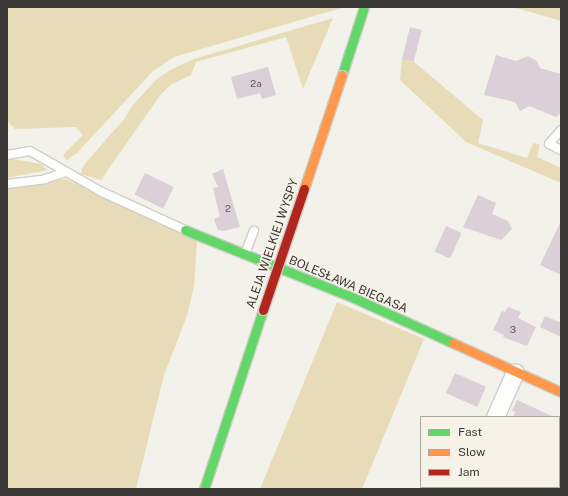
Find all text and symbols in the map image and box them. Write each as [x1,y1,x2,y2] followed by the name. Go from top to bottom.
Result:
[250,78,262,90] house number: 2a
[244,177,302,311] street label: ALEJA WIELKIEJ WYSPY
[225,203,231,215] house number: 2
[286,253,410,317] street label: BOLESŁAWA BIEGASA
[510,324,516,336] house number: 3
[420,416,560,488] legend
[458,425,482,439] text: Fast
[458,445,485,459] text: Slow
[458,465,480,479] text: Jam

